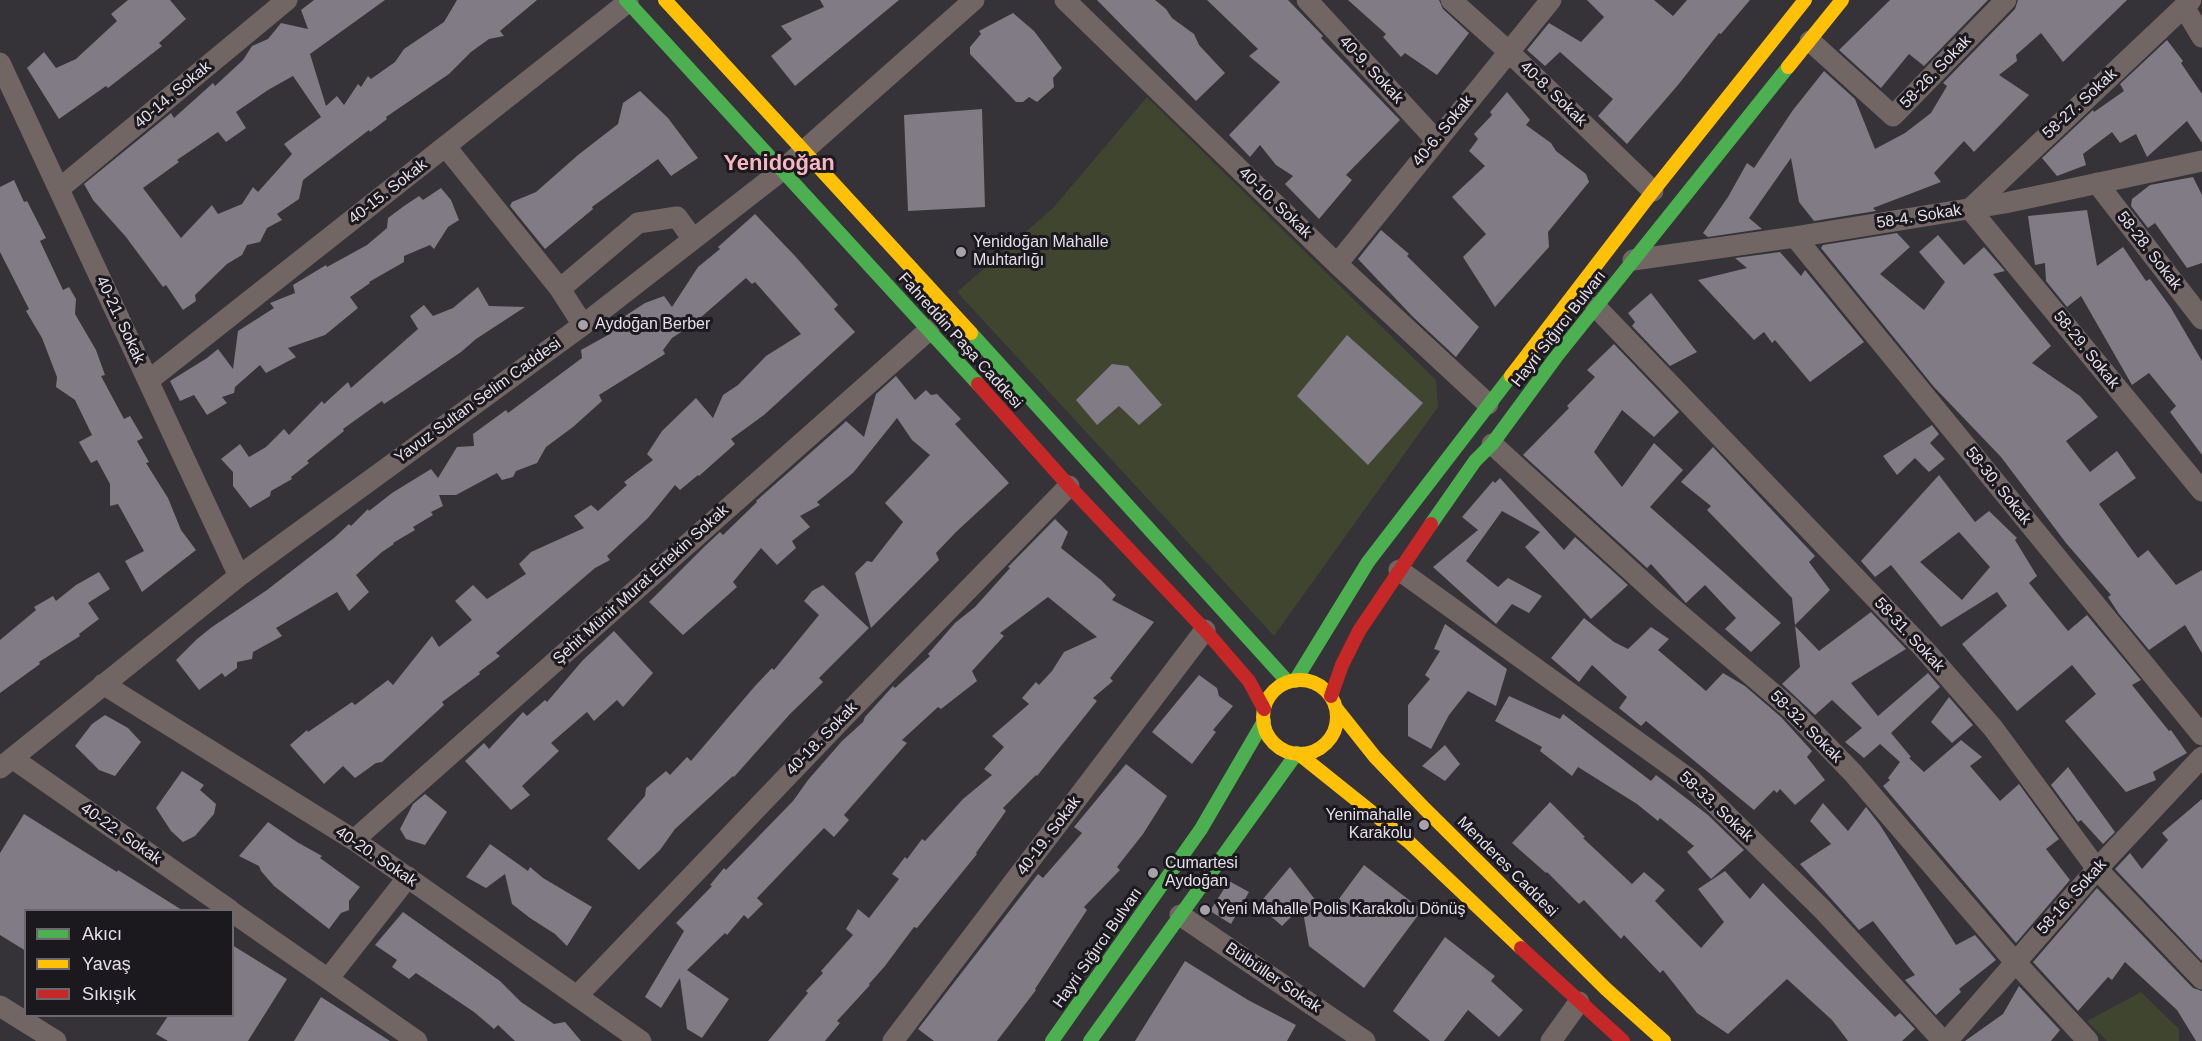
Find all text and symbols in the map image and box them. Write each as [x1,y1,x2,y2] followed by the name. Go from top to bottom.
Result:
[1896,31,1976,113] street label: 58-26. Sokak
[1335,32,1407,108] street label: 40-9. Sokak
[131,57,215,133] street label: 40-14. Sokak
[1516,57,1590,131] street label: 40-8. Sokak
[2039,65,2121,143] street label: 58-27. Sokak
[1409,92,1477,170] street label: 40-6. Sokak
[723,151,835,177] district label: Yenidoğan
[345,155,431,229] street label: 40-15. Sokak
[1234,163,1316,243] street label: 40-10. Sokak
[1875,201,1963,233] street label: 58-4. Sokak
[2112,208,2186,294] street label: 58-28. Sokak
[973,233,1109,271] place label: Yenidoğan Mahalle Muhtarlığı
[954,245,968,259] marker: Yenidoğan Mahalle Muhtarlığı
[1508,267,1610,391] street label: Hayri Sığırcı Bulvarı
[894,269,1026,413] street label: Fahreddin Paşa Caddesi
[91,273,149,367] street label: 40-21. Sokak
[2049,307,2123,393] street label: 58-29. Sokak
[595,315,710,335] place label: Aydoğan Berber
[576,318,590,332] marker: Aydoğan Berber
[391,334,565,468] street label: Yavuz Sultan Selim Caddesi
[1961,443,2035,529] street label: 58-30. Sokak
[549,501,733,669] street label: Şehit Münir Murat Ertekin Sokak
[1870,594,1948,676] street label: 58-31. Sokak
[1766,687,1846,767] street label: 58-32. Sokak
[782,698,862,780] street label: 40-18. Sokak
[1675,768,1757,846] street label: 58-33. Sokak
[1013,793,1085,879] street label: 40-19. Sokak
[77,799,165,869] street label: 40-22. Sokak
[1325,806,1412,844] place label: Yenimahalle Karakolu
[1453,813,1561,921] street label: Menderes Caddesi
[1417,818,1431,832] marker: Yenimahalle Karakolu
[332,823,420,891] street label: 40-20. Sokak
[1165,854,1238,892] place label: Cumartesi Aydoğan
[2033,856,2111,938] street label: 58-16. Sokak
[1146,866,1160,880] marker: Cumartesi Aydoğan
[1049,884,1147,1012] street label: Hayri Sığırcı Bulvarı
[1217,900,1465,920] place label: Yeni Mahalle Polis Karakolu Dönüş
[1198,903,1212,917] marker: Yeni Mahalle Polis Karakolu Dönüş
[24,909,234,1017] legend
[82,924,122,944] text: Akıcı
[1222,939,1324,1017] street label: Bülbüller Sokak
[82,954,131,974] text: Yavaş
[82,984,136,1004] text: Sıkışık

